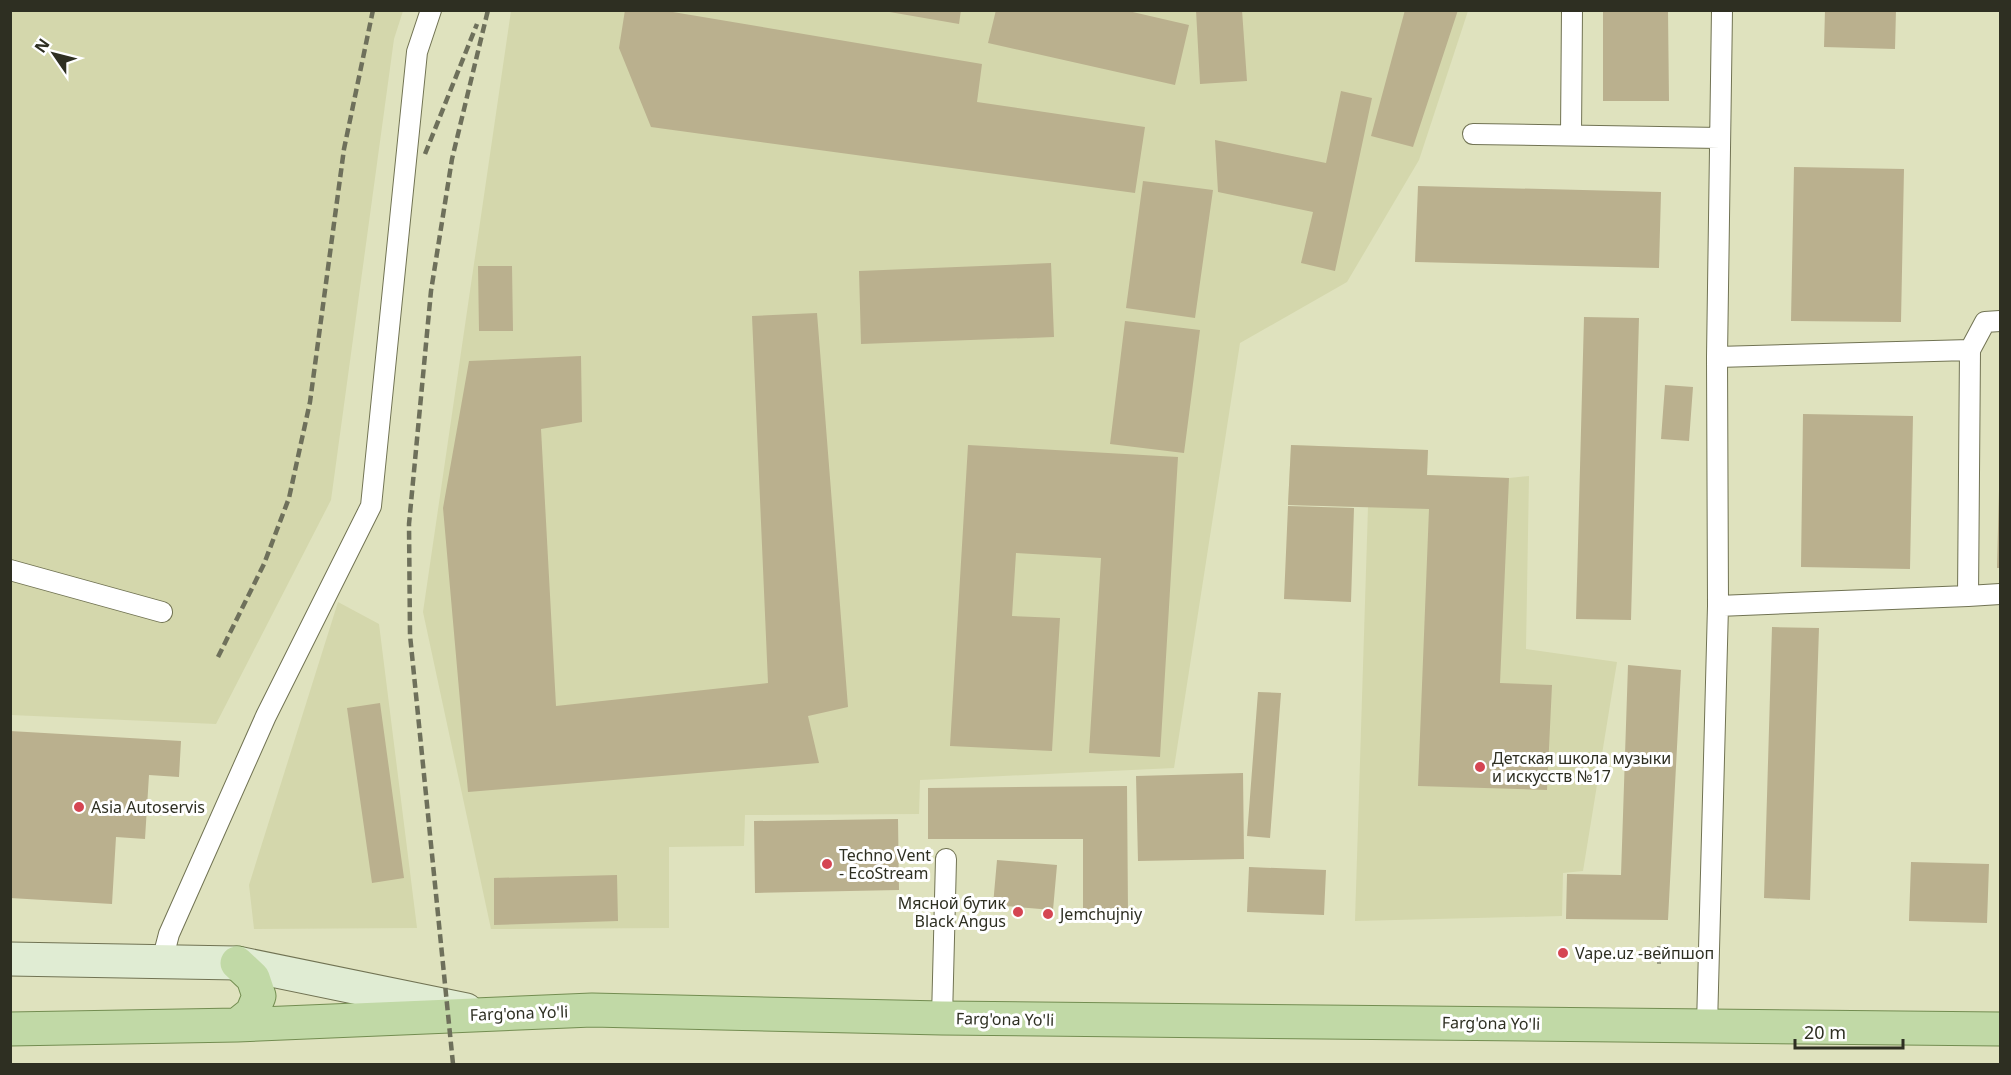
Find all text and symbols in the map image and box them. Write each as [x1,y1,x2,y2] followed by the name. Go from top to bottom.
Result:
[24,24,84,84] north arrow
[29,34,54,57] text: N
[1492,747,1671,787] place label: Детская школа музыки и искусств №17
[1473,760,1487,774] marker: Детская школа музыки и искусств №17
[91,796,205,818] place label: Asia Autoservis
[72,800,86,814] marker: Asia Autoservis
[839,844,931,884] place label: Techno Vent - EcoStream
[820,857,834,871] marker: Techno Vent - EcoStream
[898,892,1006,932] place label: Мясной бутик Black Angus
[1058,903,1143,925] place label: Jemchujniy
[1011,905,1025,919] marker: Мясной бутик Black Angus
[1041,907,1055,921] marker: Jemchujniy
[1575,942,1714,964] place label: Vape.uz -вейпшоп
[1556,946,1570,960] marker: Vape.uz -вейпшоп
[469,1000,569,1026] street label: Farg'ona Yo'li
[956,1007,1054,1031] street label: Farg'ona Yo'li
[1442,1011,1540,1035] street label: Farg'ona Yo'li
[1795,1012,1903,1050] scale bar
[1804,1020,1846,1044] text: 20 m

